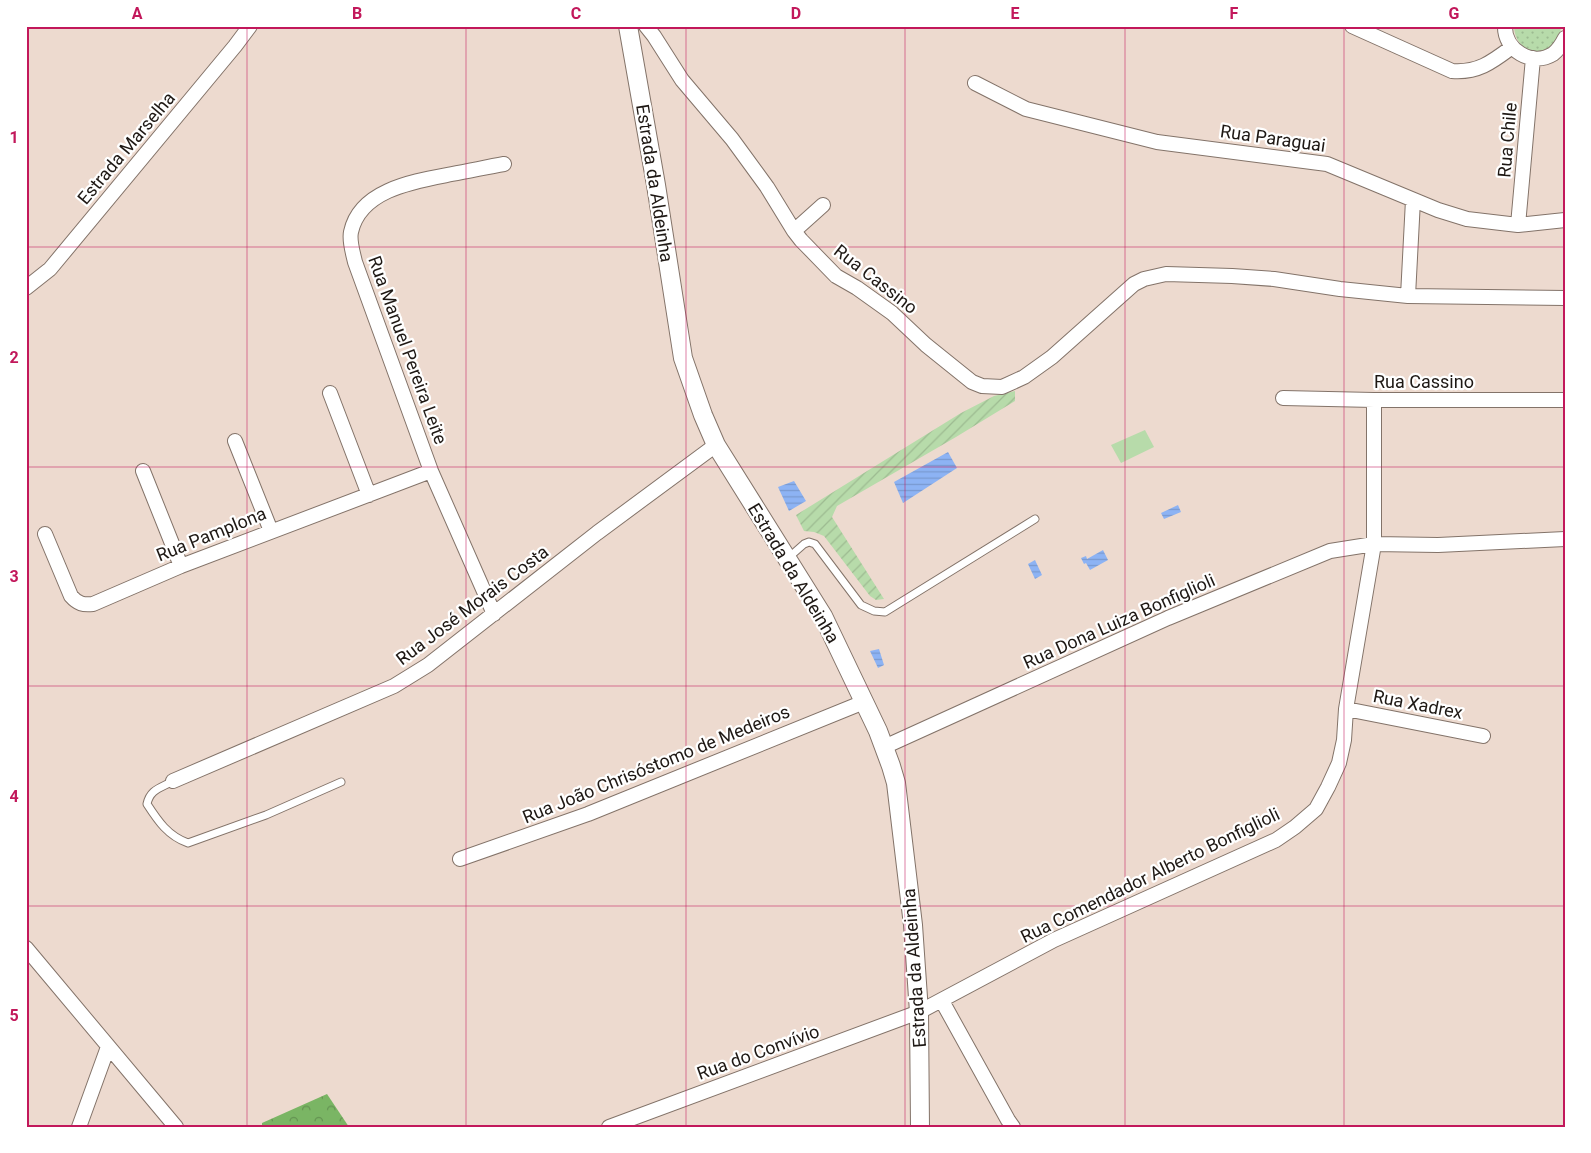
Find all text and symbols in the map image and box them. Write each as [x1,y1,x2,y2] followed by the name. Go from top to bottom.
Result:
[132,4,143,23] text: A
[352,4,362,23] text: B
[571,4,581,23] text: C
[791,4,801,23] text: D
[1011,4,1020,23] text: E
[1230,4,1239,23] text: F
[1449,4,1460,23] text: G
[73,88,179,208] street label: Estrada Marselha
[1493,102,1521,178] street label: Rua Chile
[632,103,678,263] street label: Estrada da Aldeinha
[1219,120,1327,156] street label: Rua Paraguai
[9,128,19,147] text: 1
[830,240,922,318] street label: Rua Cassino
[364,253,452,447] street label: Rua Manuel Pereira Leite
[9,348,19,367] text: 2
[1374,371,1474,392] street label: Rua Cassino
[744,499,844,647] street label: Estrada da Aldeinha
[153,502,269,566] street label: Rua Pamplona
[392,541,552,669] street label: Rua José Morais Costa
[9,567,19,586] text: 3
[1020,569,1218,673] street label: Rua Dona Luiza Bonfiglioli
[1371,685,1465,723] street label: Rua Xadrex
[519,701,793,827] street label: Rua João Chrisóstomo de Medeiros
[9,787,19,806] text: 4
[1017,803,1283,947] street label: Rua Comendador Alberto Bonfiglioli
[898,888,930,1048] street label: Estrada da Aldeinha
[9,1006,19,1025] text: 5
[694,1020,822,1084] street label: Rua do Convívio

